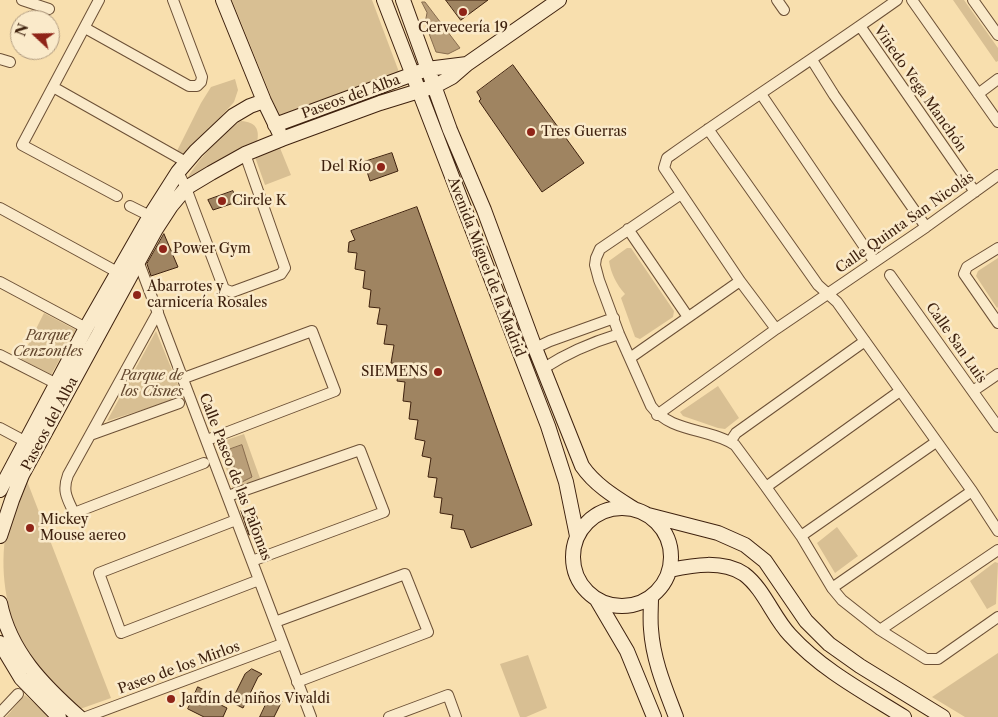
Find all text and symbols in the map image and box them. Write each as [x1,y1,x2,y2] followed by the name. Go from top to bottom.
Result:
[457,6,469,18] marker: Cervecería 19
[10,10,60,60] north arrow
[418,20,508,36] place label: Cervecería 19
[11,21,33,39] text: N
[870,23,970,155] street label: Viñedo Vega Manchón
[300,71,402,123] street label: Paseos del Alba
[541,124,627,140] place label: Tres Guerras
[525,126,537,138] marker: Tres Guerras
[321,159,371,175] place label: Del Río
[375,161,387,173] marker: Del Río
[833,169,977,277] street label: Calle Quinta San Nicolás
[444,175,528,359] street label: Avenida Miguel de la Madrid
[232,193,287,209] place label: Circle K
[216,195,228,207] marker: Circle K
[173,241,251,257] place label: Power Gym
[157,243,169,255] marker: Power Gym
[147,279,267,312] place label: Abarrotes y carnicería Rosales
[131,289,143,301] marker: Abarrotes y carnicería Rosales
[922,300,990,386] street label: Calle San Luis
[13,328,83,361] park label: Parque Cenzontles
[361,364,428,380] place label: SIEMENS
[432,366,444,378] marker: SIEMENS
[120,368,184,401] park label: Parque de los Cisnes
[18,374,82,474] street label: Paseos del Alba
[195,391,275,563] street label: Calle Paseo de las Palomas
[40,512,126,544] place label: Mickey Mouse aereo
[24,522,36,534] marker: Mickey Mouse aereo
[116,638,242,698] street label: Paseo de los Mirlos
[181,691,330,707] place label: Jardín de niños Vivaldi
[165,693,177,705] marker: Jardín de niños Vivaldi

